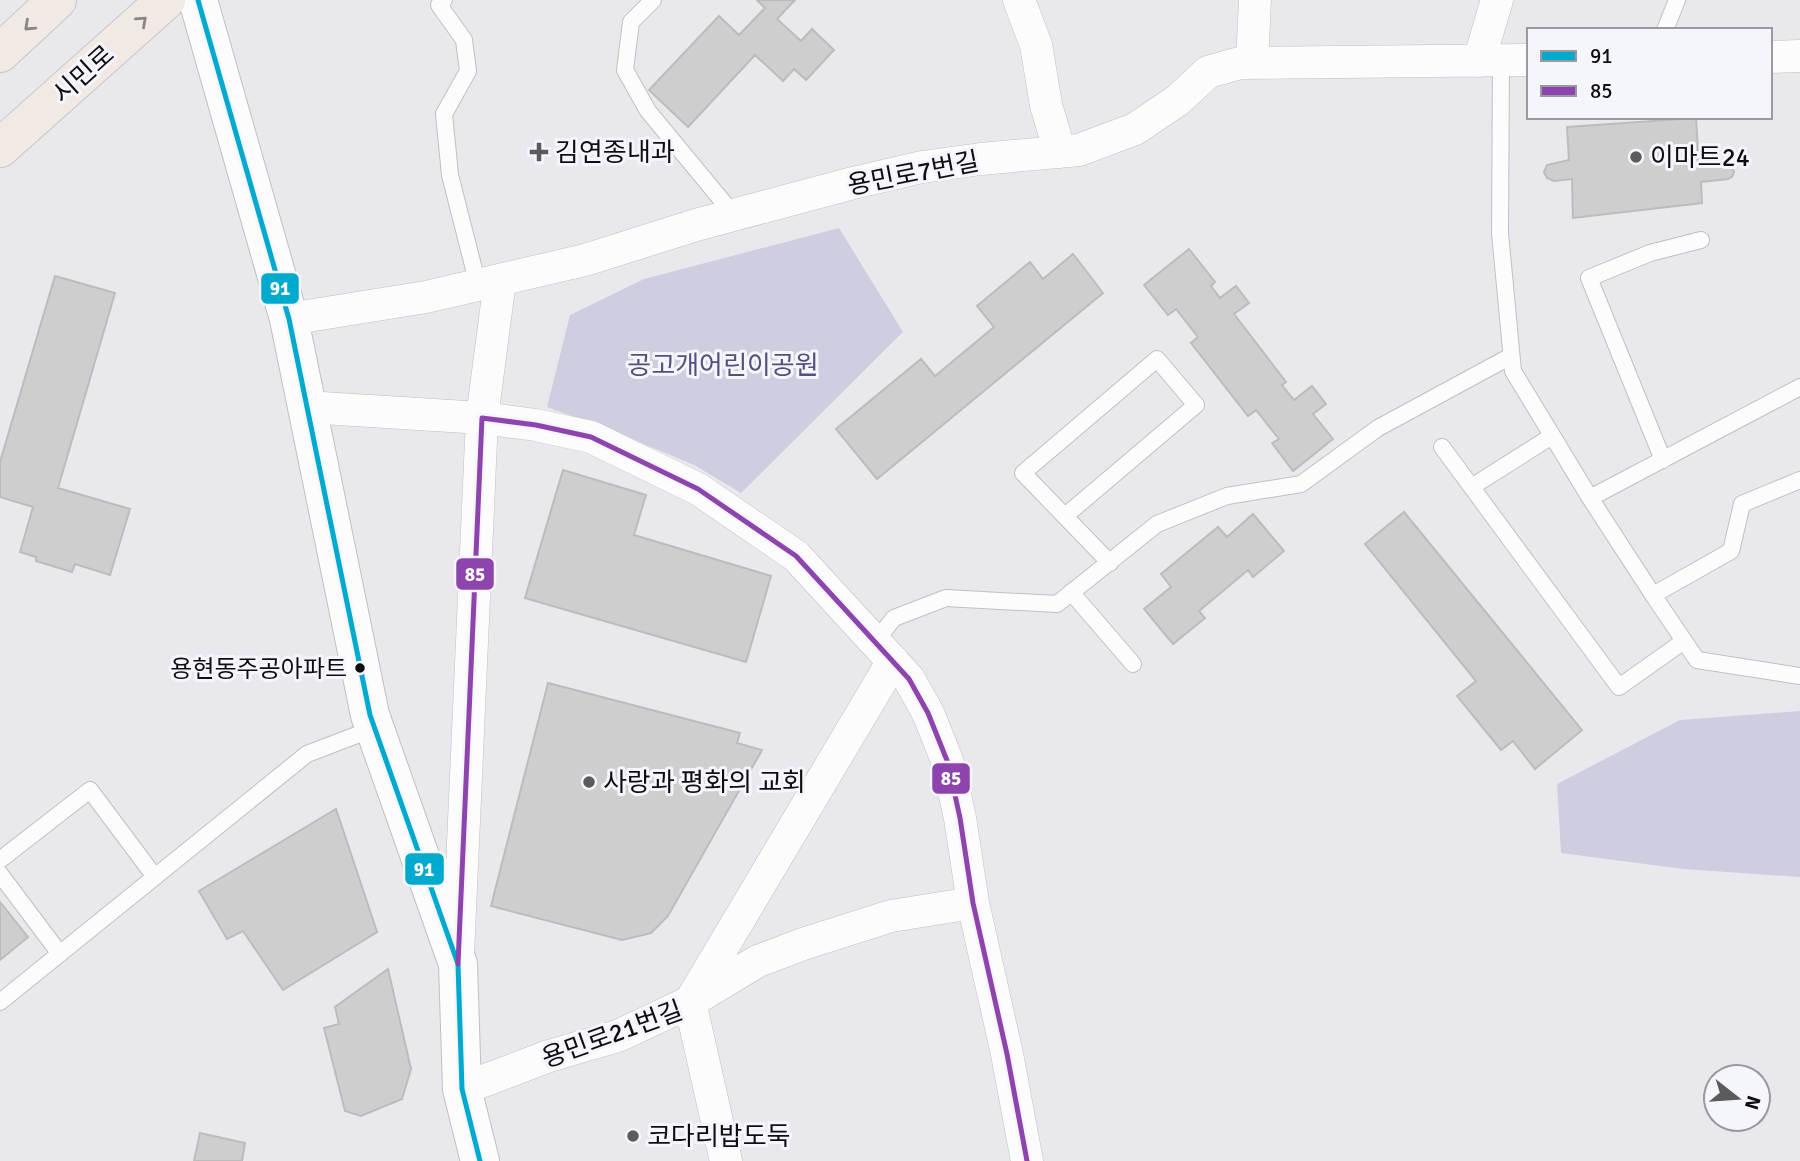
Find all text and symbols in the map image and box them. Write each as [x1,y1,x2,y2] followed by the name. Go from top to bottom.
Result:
[134,17,147,29] one-way arrow
[24,18,37,31] one-way arrow
[1527,28,1772,119] legend
[46,39,121,111] street label: 시민로
[1590,43,1613,69] text: 91
[1590,78,1613,104] text: 85
[555,137,675,169] place label: 김연종내과
[529,142,549,162] marker: 김연종내과
[1650,142,1750,174] place label: 이마트24
[845,146,982,202] street label: 용민로7번길
[1628,149,1644,165] marker: 이마트24
[260,272,300,305] line badge: 91
[270,277,290,301] text: 91
[627,350,819,382] park label: 공고개어린이공원
[455,557,495,591] line badge: 85
[465,563,485,587] text: 85
[170,654,347,684] place label: 용현동주공아파트
[353,661,367,675] marker: 용현동주공아파트
[931,762,971,795] line badge: 85
[603,767,806,799] place label: 사랑과 평화의 교회
[941,767,961,791] text: 85
[581,774,597,790] marker: 사랑과 평화의 교회
[404,852,445,886] line badge: 91
[414,858,434,882] text: 91
[537,995,687,1075] street label: 용민로21번길
[1702,1063,1772,1133] north arrow
[1739,1093,1766,1113] text: N
[647,1121,791,1153] place label: 코다리밥도둑
[625,1128,641,1144] marker: 코다리밥도둑

